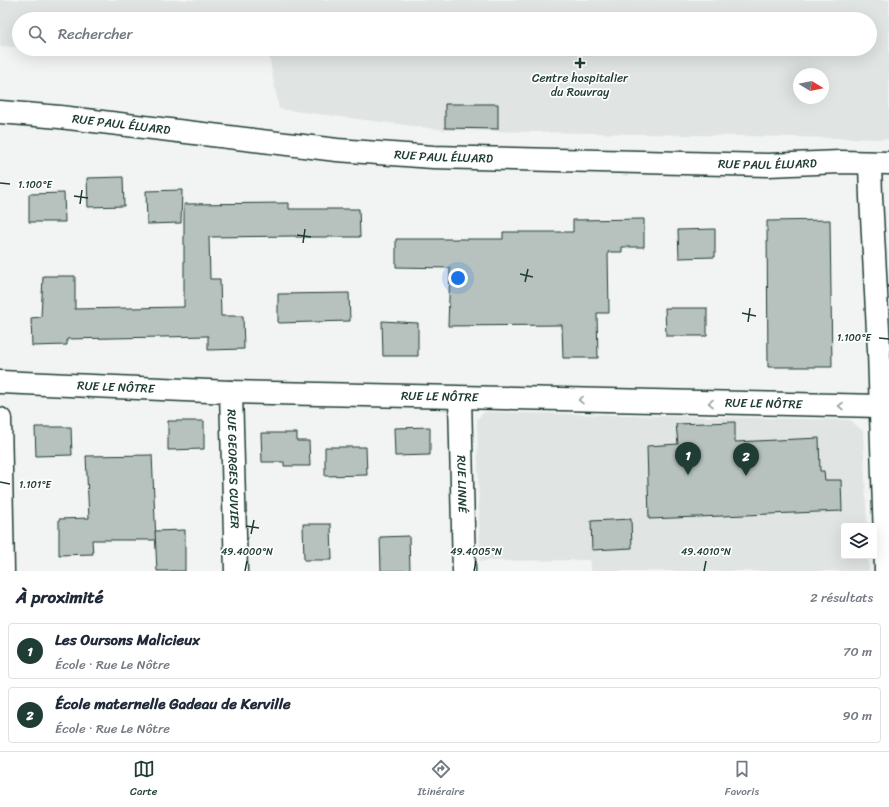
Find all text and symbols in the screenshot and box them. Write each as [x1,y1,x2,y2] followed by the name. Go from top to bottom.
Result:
[12,12,877,56] search box
[58,21,133,47] text: Rechercher
[26,23,48,45] icon: search
[574,57,586,69] marker: Centre hospitalier du Rouvray
[532,67,629,103] place label: Centre hospitalier du Rouvray
[793,68,829,104] north arrow
[71,108,172,141] street label: RUE PAUL ÉLUARD
[393,143,493,169] street label: RUE PAUL ÉLUARD
[718,152,817,176] street label: RUE PAUL ÉLUARD
[18,176,53,194] text: 1.100°E
[448,268,468,288] your location
[837,329,872,347] text: 1.100°E
[77,374,156,400] street label: RUE LE NÔTRE
[401,385,480,408] street label: RUE LE NÔTRE
[725,392,804,415] street label: RUE LE NÔTRE
[578,396,584,405] one-way arrow
[708,399,714,407] one-way arrow
[838,402,844,410] one-way arrow
[220,409,246,529] street label: RUE GEORGES CUVIER
[675,442,701,475] pin: 1
[733,443,759,476] pin: 2
[450,455,474,514] street label: RUE LINNÉ
[19,476,52,494] text: 1.101°E
[841,523,877,559] map controls
[841,523,877,559] button: layers
[221,543,273,561] text: 49.4000°N
[450,543,502,561] text: 49.4005°N
[681,543,731,561] text: 49.4010°N
[16,582,103,612] text: À proximité
[810,586,873,609] text: 2 résultats
[55,627,200,653] text: Les Oursons Malicieux
[27,640,33,663] text: 1
[843,640,872,663] text: 70 m
[55,653,170,676] text: École · Rue Le Nôtre
[55,691,291,717] text: École maternelle Gadeau de Kerville
[26,704,34,727] text: 2
[842,704,872,727] text: 90 m
[55,717,170,740] text: École · Rue Le Nôtre
[130,758,157,801] tab: Carte
[418,758,465,801] tab: Itinéraire
[725,758,759,801] tab: Favoris

